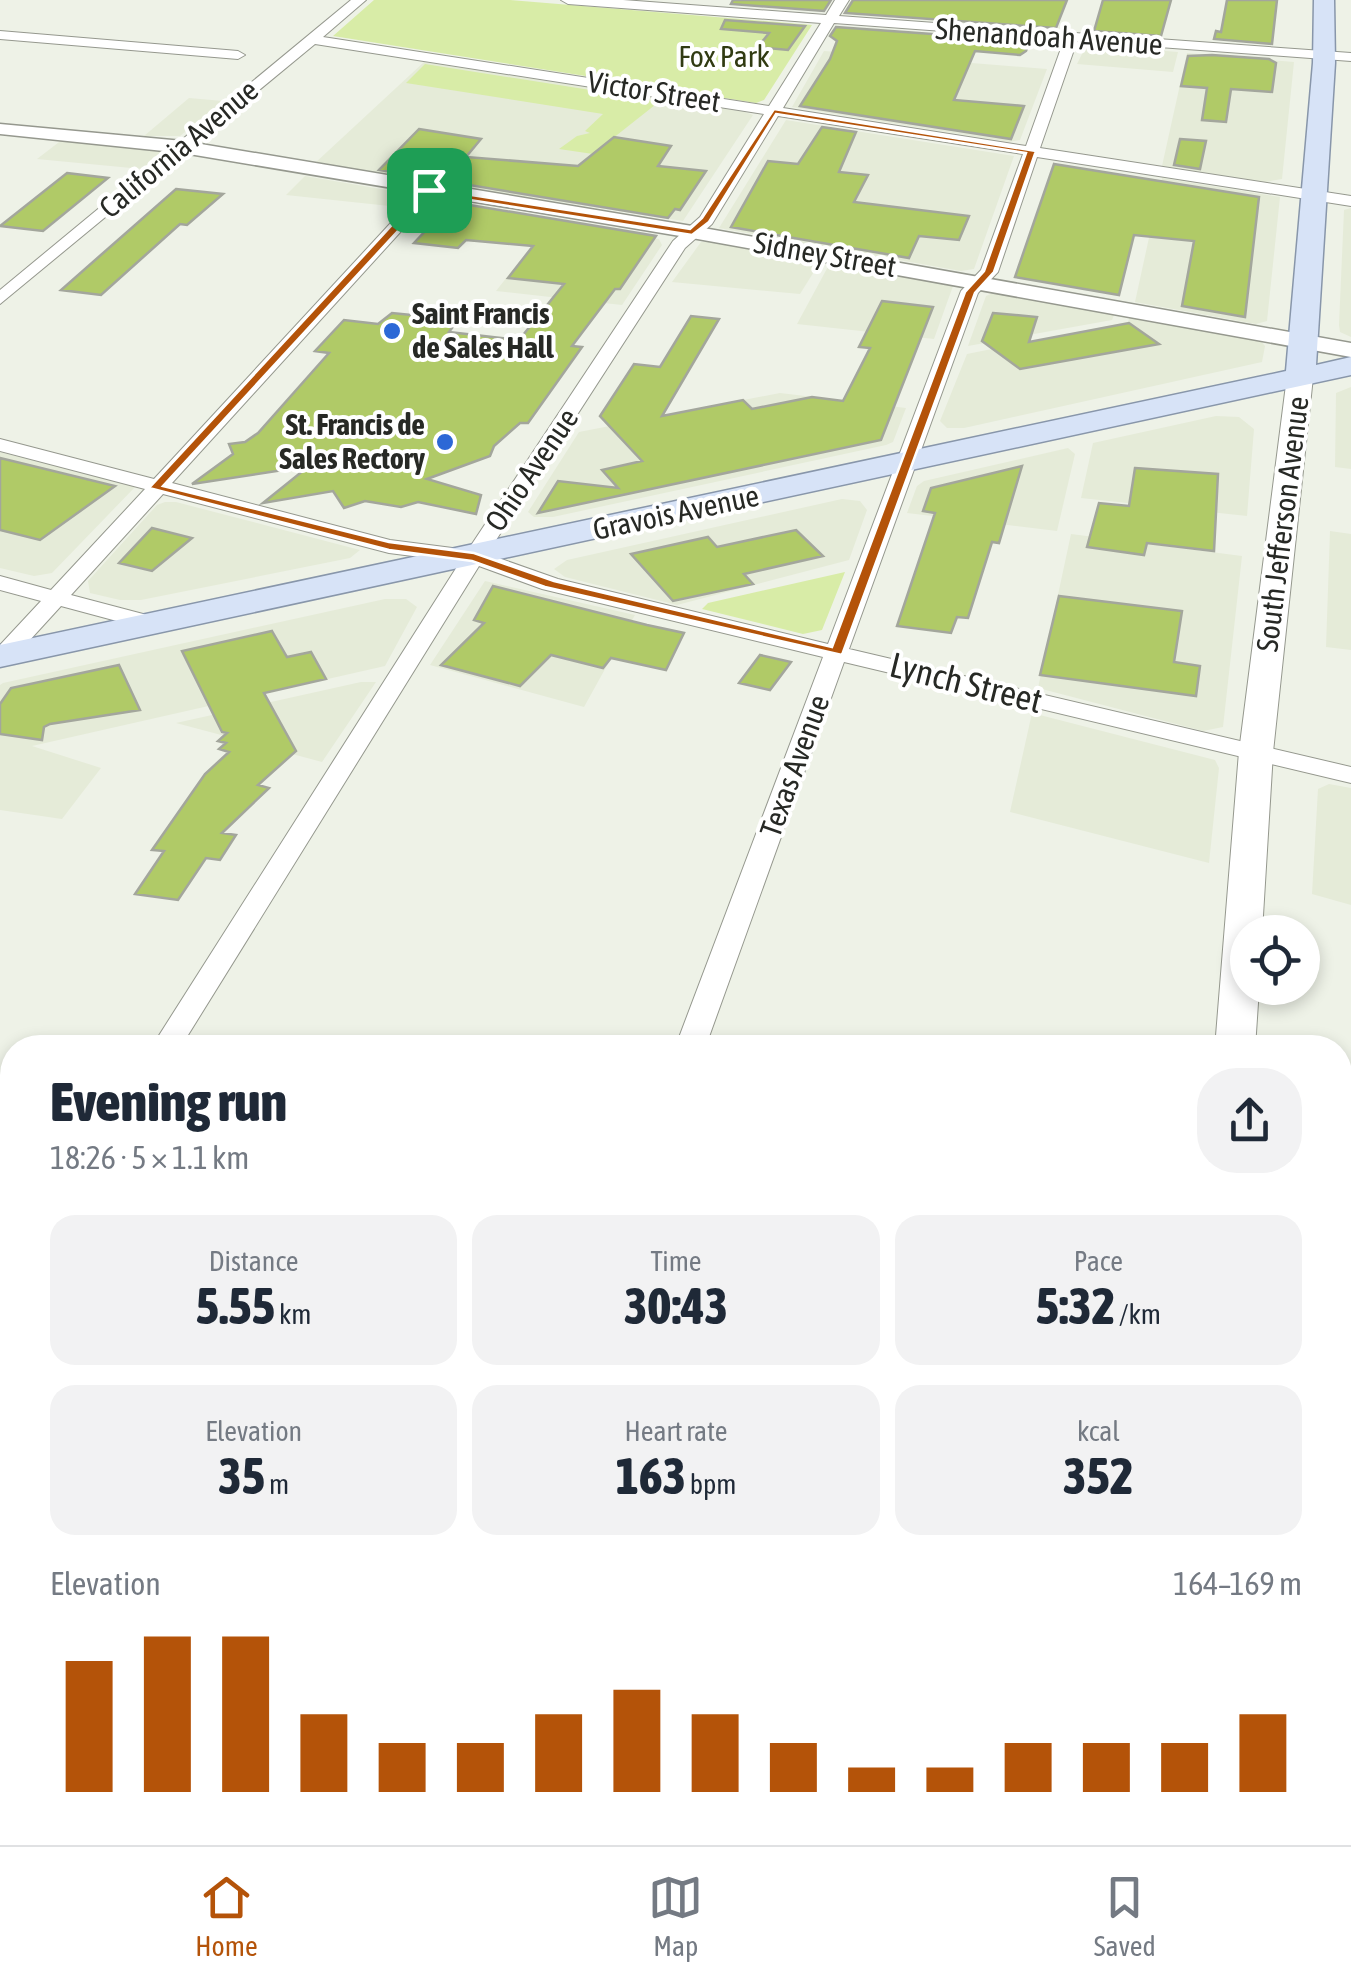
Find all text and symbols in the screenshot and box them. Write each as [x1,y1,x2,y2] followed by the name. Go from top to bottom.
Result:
[934,11,1164,61] street label: Shenandoah Avenue
[678,39,770,73] park label: Fox Park
[585,64,723,118] street label: Victor Street
[92,72,264,224] street label: California Avenue
[387,148,472,233] pin
[402,163,457,218] icon: arrive
[751,225,899,283] street label: Sidney Street
[412,296,555,364] place label: Saint Francis de Sales Hall
[381,320,403,342] marker: Saint Francis de Sales Hall
[1249,394,1315,653] street label: South Jefferson Avenue
[478,402,584,537] street label: Ohio Avenue
[279,407,426,475] place label: St. Francis de Sales Rectory
[434,431,456,453] marker: St. Francis de Sales Rectory
[590,478,762,546] street label: Gravois Avenue
[886,644,1046,720] street label: Lynch Street
[753,690,835,841] street label: Texas Avenue
[1230,915,1320,1005] map controls
[1230,915,1320,1005] button: locate
[1197,1068,1302,1173] button: share
[50,1070,287,1133] text: Evening run
[50,1139,249,1176] text: 18:26 · 5 × 1.1 km
[209,1245,299,1277] text: Distance
[650,1245,702,1277] text: Time
[1074,1245,1123,1277] text: Pace
[196,1277,275,1335] text: 5.55
[624,1277,728,1335] text: 30:43
[1036,1277,1115,1335] text: 5:32
[275,1298,312,1330] text: km
[1115,1298,1161,1330] text: /km
[205,1415,302,1447] text: Elevation
[624,1415,728,1447] text: Heart rate
[1077,1415,1120,1447] text: kcal
[218,1447,265,1505] text: 35
[615,1447,686,1505] text: 163
[1063,1447,1134,1505] text: 352
[265,1468,289,1500] text: m
[686,1468,737,1500] text: bpm
[50,1565,161,1602] text: Elevation
[1173,1565,1302,1602] text: 164–169 m
[195,1870,258,1962] tab: Home
[648,1870,703,1962] tab: Map
[1094,1870,1156,1962] tab: Saved

